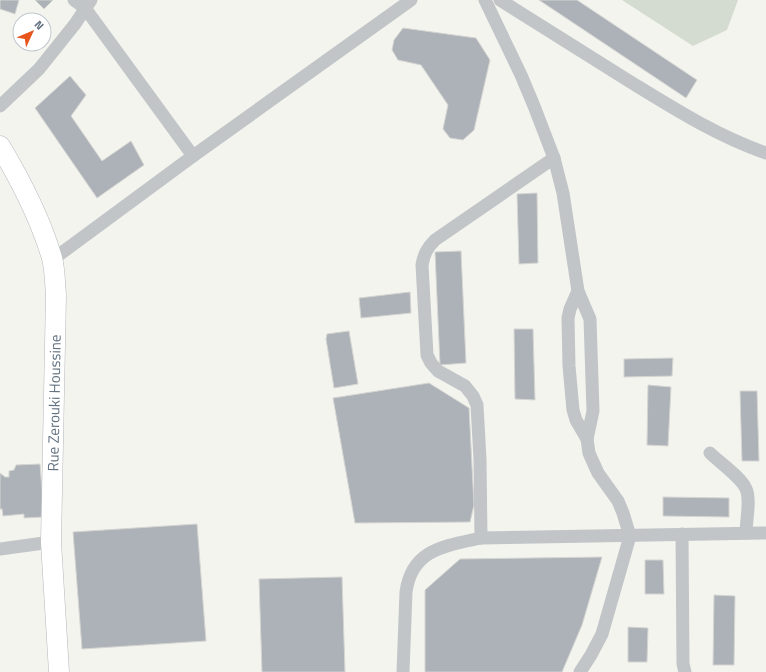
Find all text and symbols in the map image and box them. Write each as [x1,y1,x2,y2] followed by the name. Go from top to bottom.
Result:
[12,12,52,52] north arrow
[31,17,48,33] text: N
[41,334,67,472] street label: Rue Zerouki Houssine

